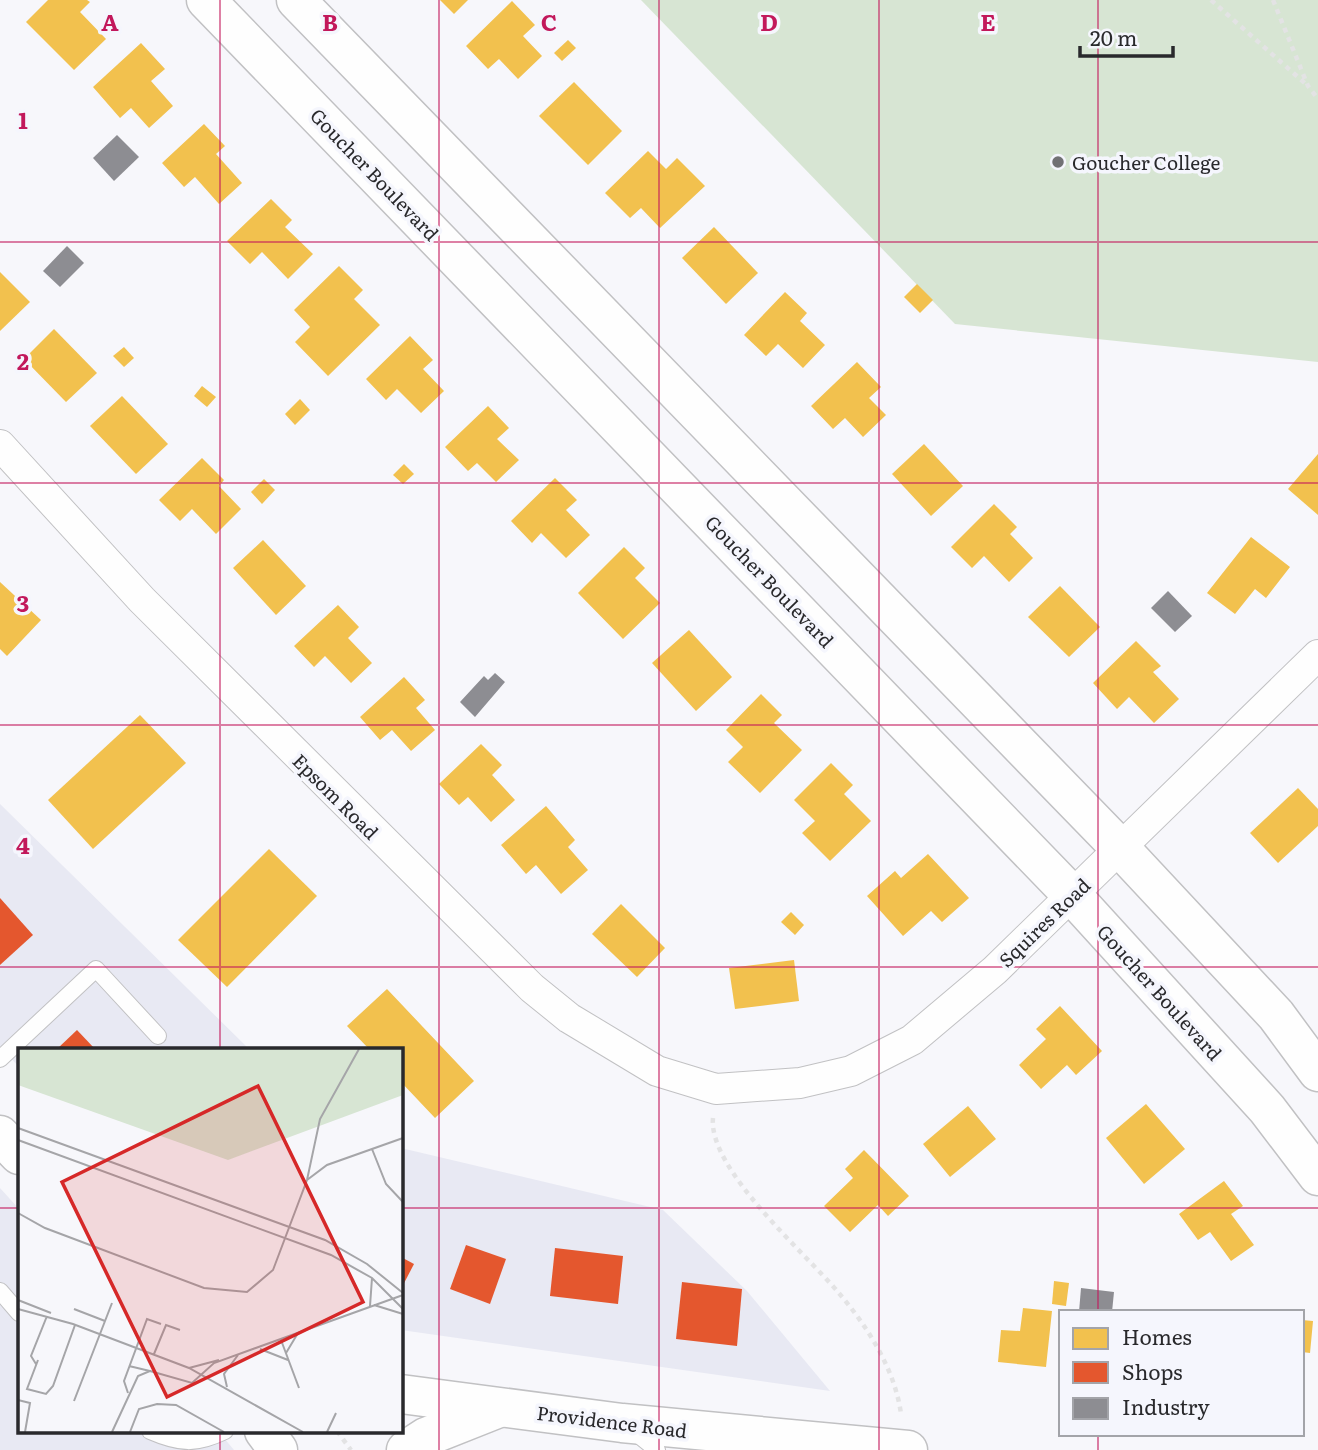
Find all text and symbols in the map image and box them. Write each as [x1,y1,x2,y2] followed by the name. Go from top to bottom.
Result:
[101,4,119,38] text: A
[322,4,338,38] text: B
[541,4,557,38] text: C
[760,4,778,38] text: D
[980,4,996,38] text: E
[1080,14,1173,58] scale bar
[1090,21,1137,52] text: 20 m
[18,102,28,136] text: 1
[304,102,446,247] street label: Goucher Boulevard
[1072,148,1220,176] place label: Goucher College
[1050,154,1066,170] marker: Goucher College
[17,343,29,377] text: 2
[699,509,841,654] street label: Goucher Boulevard
[17,585,29,619] text: 3
[287,747,386,846] street label: Epsom Road
[16,827,30,861] text: 4
[992,871,1096,973] street label: Squires Road
[1091,918,1229,1066] street label: Goucher Boulevard
[18,1048,402,1432] inset map
[1059,1310,1304,1436] legend
[1122,1320,1192,1351] text: Homes
[1122,1355,1183,1386] text: Shops
[1122,1390,1210,1421] text: Industry
[535,1398,689,1444] street label: Providence Road

